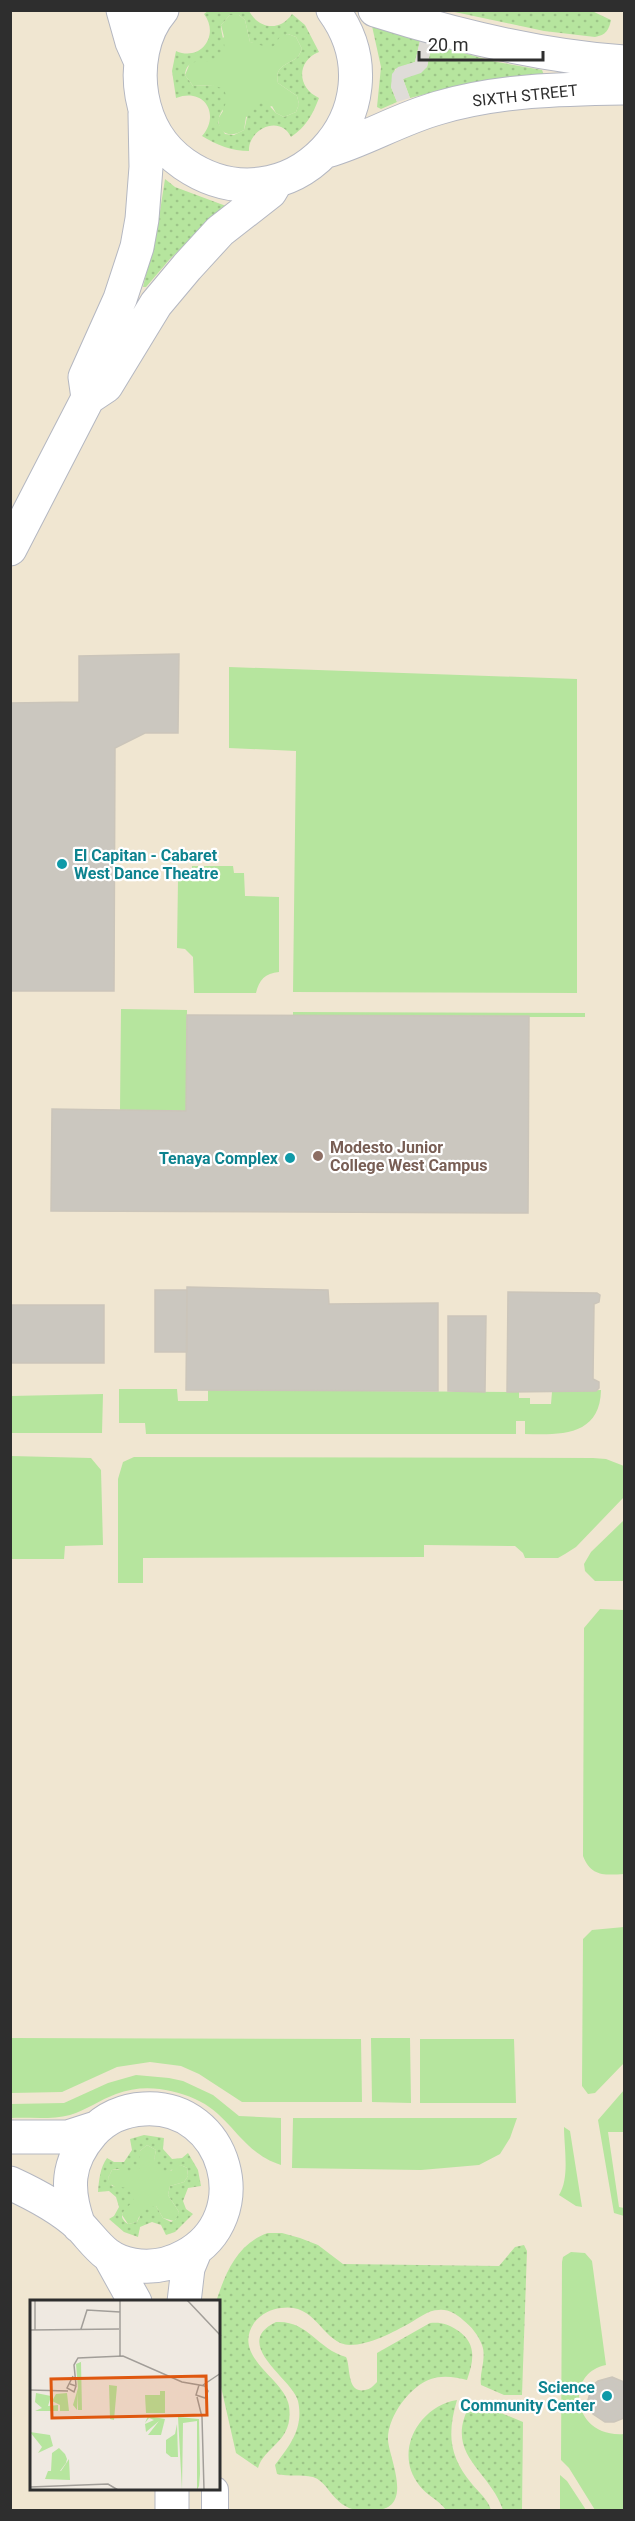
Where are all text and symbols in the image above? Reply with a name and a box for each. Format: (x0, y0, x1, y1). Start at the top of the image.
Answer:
scale bar (419, 24, 544, 62)
text: 20 m (428, 34, 468, 55)
street label: SIXTH STREET (471, 80, 579, 110)
place label: El Capitan - Cabaret West Dance Theatre (74, 846, 219, 883)
marker: El Capitan - Cabaret West Dance Theatre (55, 857, 69, 871)
place label: Modesto Junior College West Campus (330, 1138, 487, 1175)
place label: Tenaya Complex (159, 1149, 279, 1168)
marker: Modesto Junior College West Campus (311, 1149, 325, 1163)
marker: Tenaya Complex (283, 1151, 297, 1165)
inset map (30, 2300, 220, 2491)
place label: Science Community Center (460, 2378, 595, 2415)
marker: Science Community Center (600, 2389, 614, 2403)

